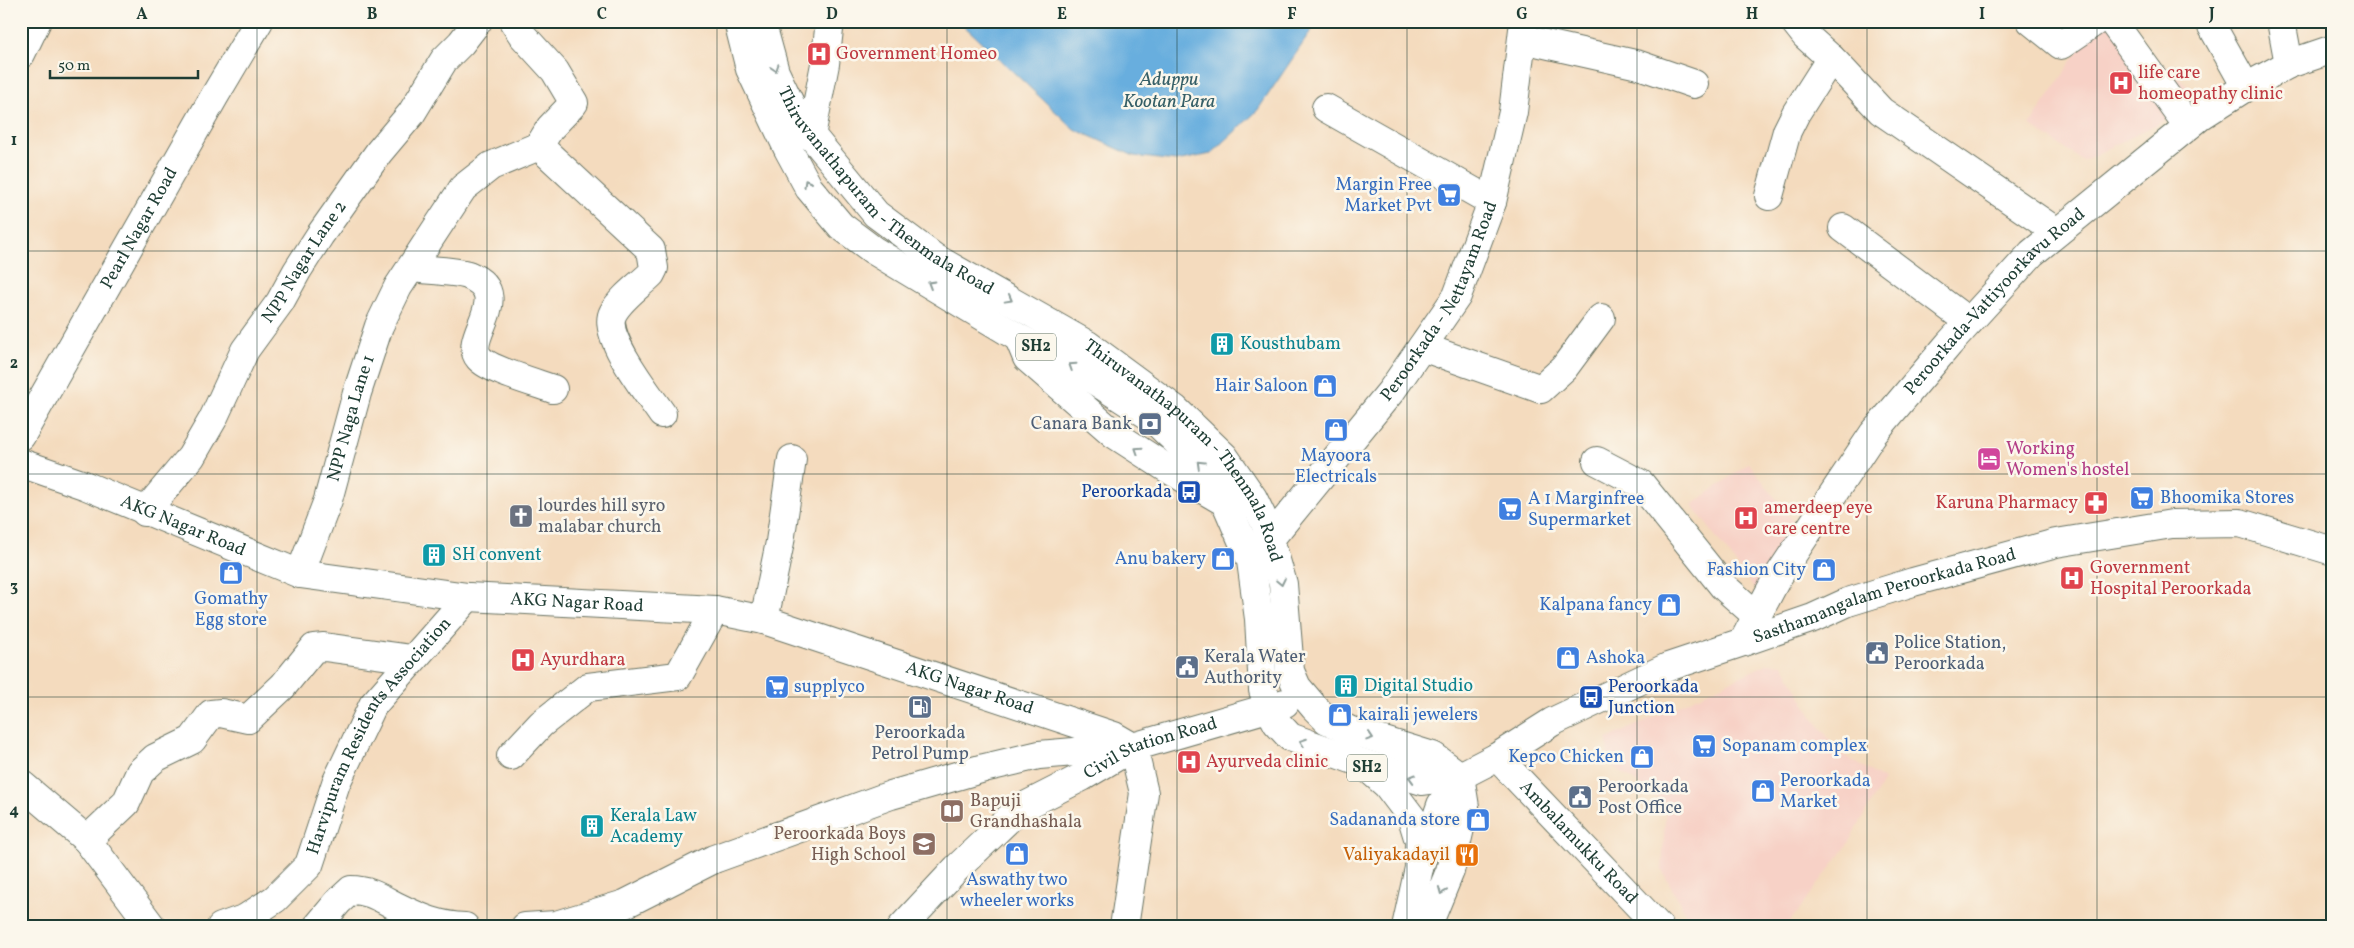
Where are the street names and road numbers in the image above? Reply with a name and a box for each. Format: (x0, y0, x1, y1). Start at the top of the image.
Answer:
street label: Thiruvanathapuram - Thenmala Road (771, 82, 999, 301)
street label: Pearl Nagar Road (95, 163, 184, 294)
street label: NPP Nagar Lane 2 (256, 196, 353, 328)
street label: Peroorkada - Nettayam Road (1375, 198, 1504, 407)
street label: Peroorkada-Vattiyoorkavu Road (1898, 202, 2091, 401)
street label: Thiruvanathapuram - Thenmala Road (1078, 333, 1288, 565)
road number: SH2 (1016, 334, 1056, 361)
street label: NPP Naga Lane 1 (321, 352, 381, 485)
street label: AKG Nagar Road (117, 489, 250, 563)
street label: Sasthamangalam Peroorkada Road (1750, 542, 2019, 650)
street label: AKG Nagar Road (510, 587, 644, 619)
street label: Harvipuram Residents Association (301, 612, 457, 858)
street label: AKG Nagar Road (902, 655, 1037, 721)
street label: Civil Station Road (1079, 711, 1220, 786)
road number: SH2 (1347, 754, 1387, 781)
street label: Ambalamukku Road (1513, 775, 1643, 910)

